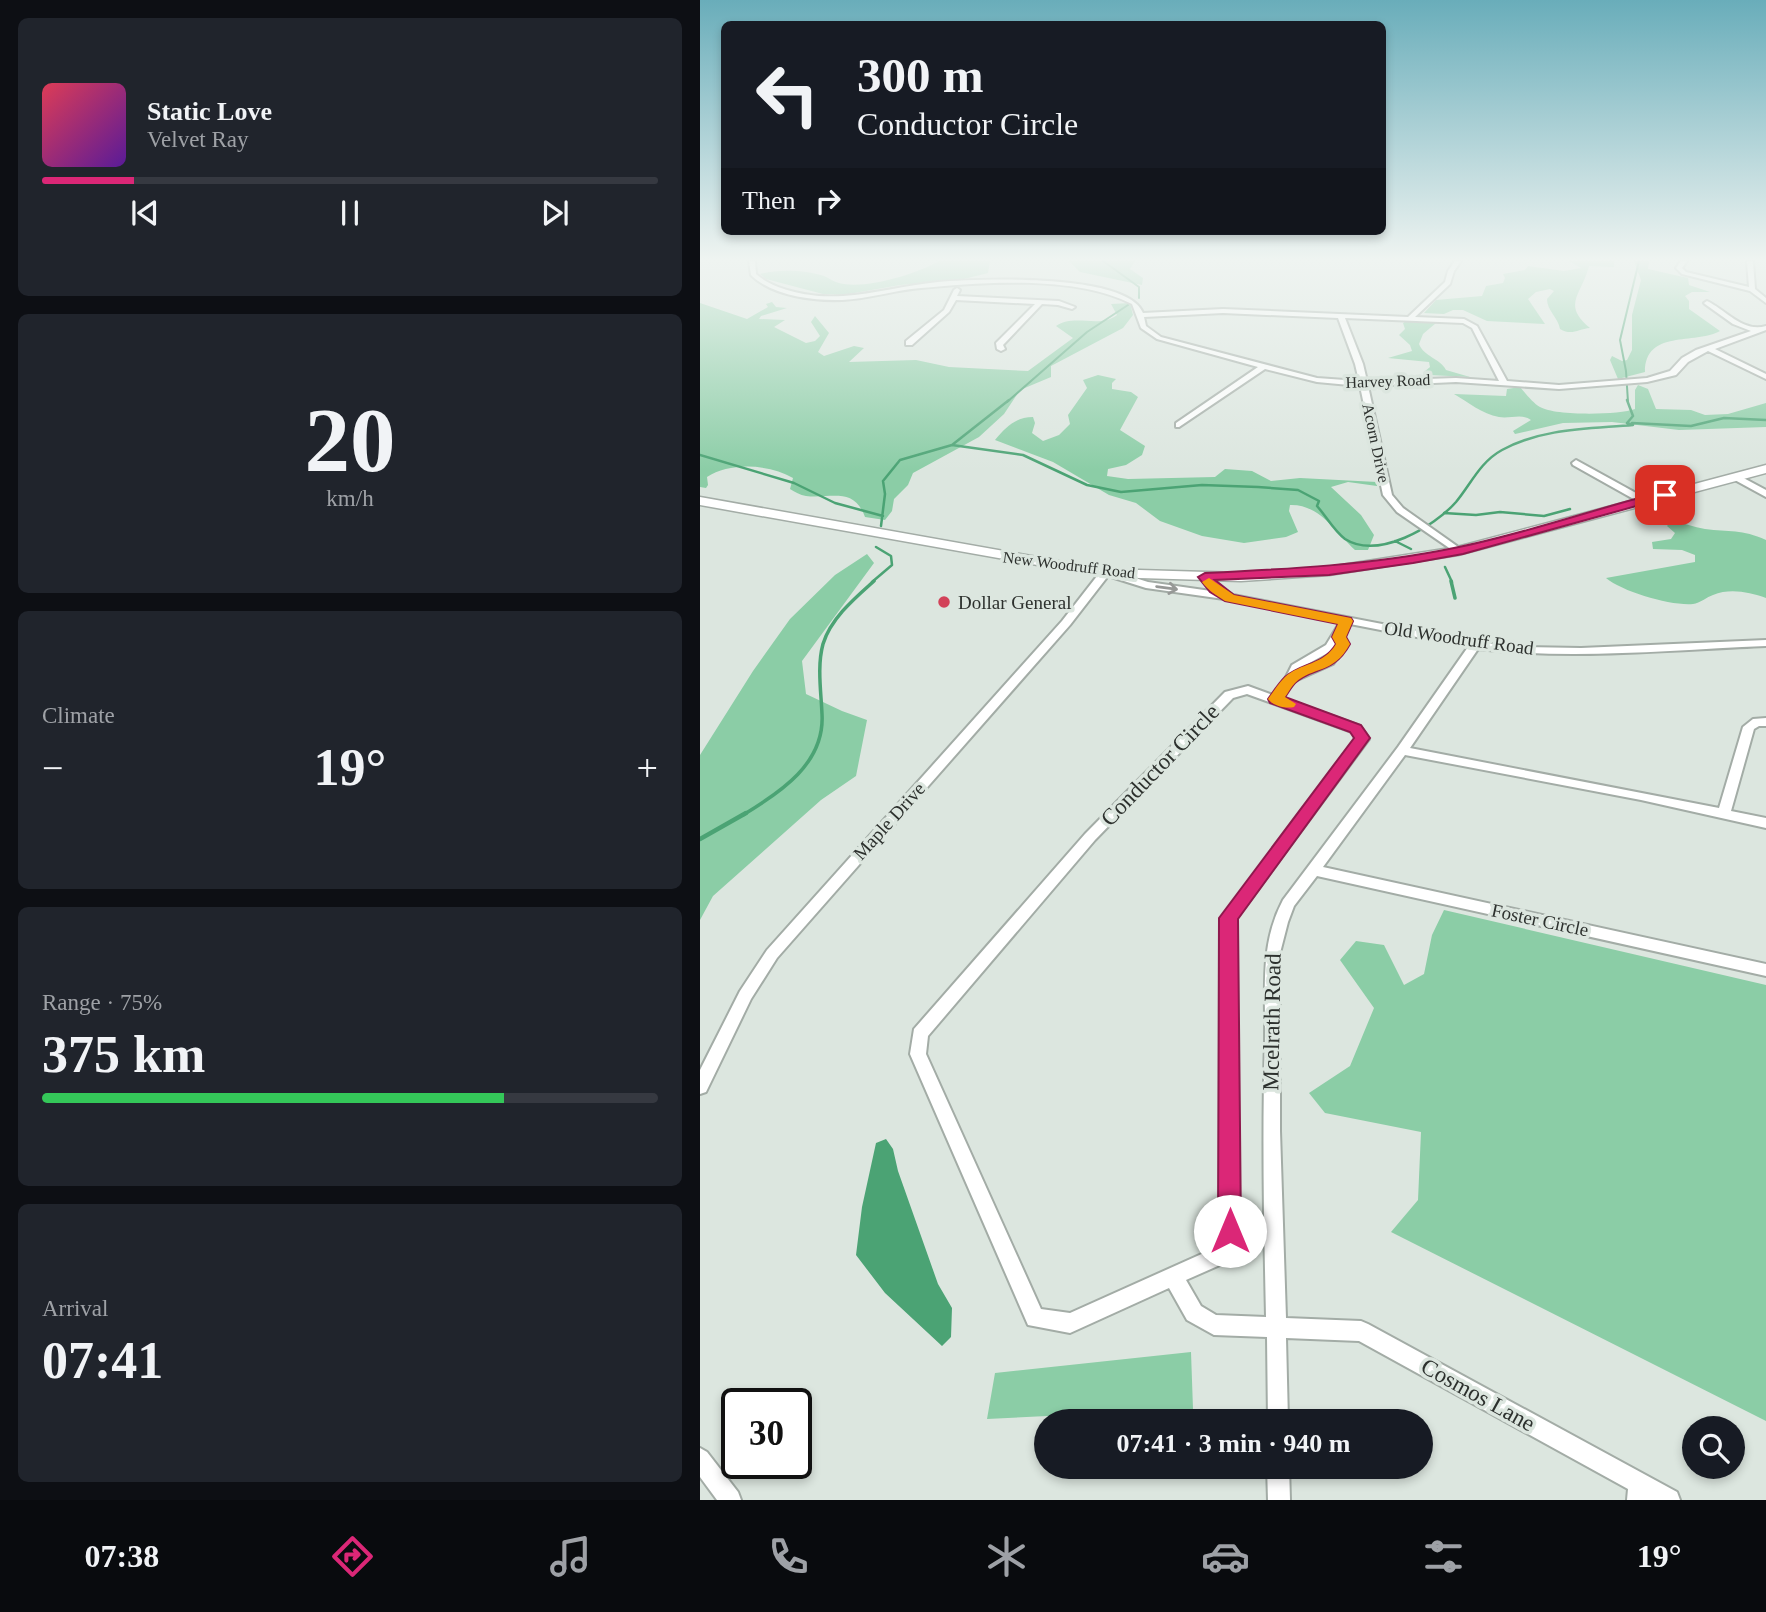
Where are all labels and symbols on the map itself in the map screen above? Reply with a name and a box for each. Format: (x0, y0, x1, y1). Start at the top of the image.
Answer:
street label: Harvey Road (1345, 371, 1431, 392)
street label: Acorn Drive (1359, 402, 1393, 484)
pin (1635, 465, 1695, 525)
street label: New Woodruff Road (1002, 548, 1136, 582)
one-way arrow (1155, 582, 1177, 595)
place label: Dollar General (958, 592, 1071, 613)
marker: Dollar General (936, 594, 952, 610)
street label: Old Woodruff Road (1383, 617, 1536, 659)
street label: Conductor Circle (1096, 699, 1224, 831)
street label: Maple Drive (849, 778, 929, 864)
street label: Foster Circle (1490, 899, 1590, 941)
street label: Mcelrath Road (1258, 953, 1286, 1091)
position arrow (1193, 1194, 1267, 1268)
street label: Cosmos Lane (1417, 1354, 1539, 1436)
speed limit sign: 30 (721, 1388, 812, 1479)

